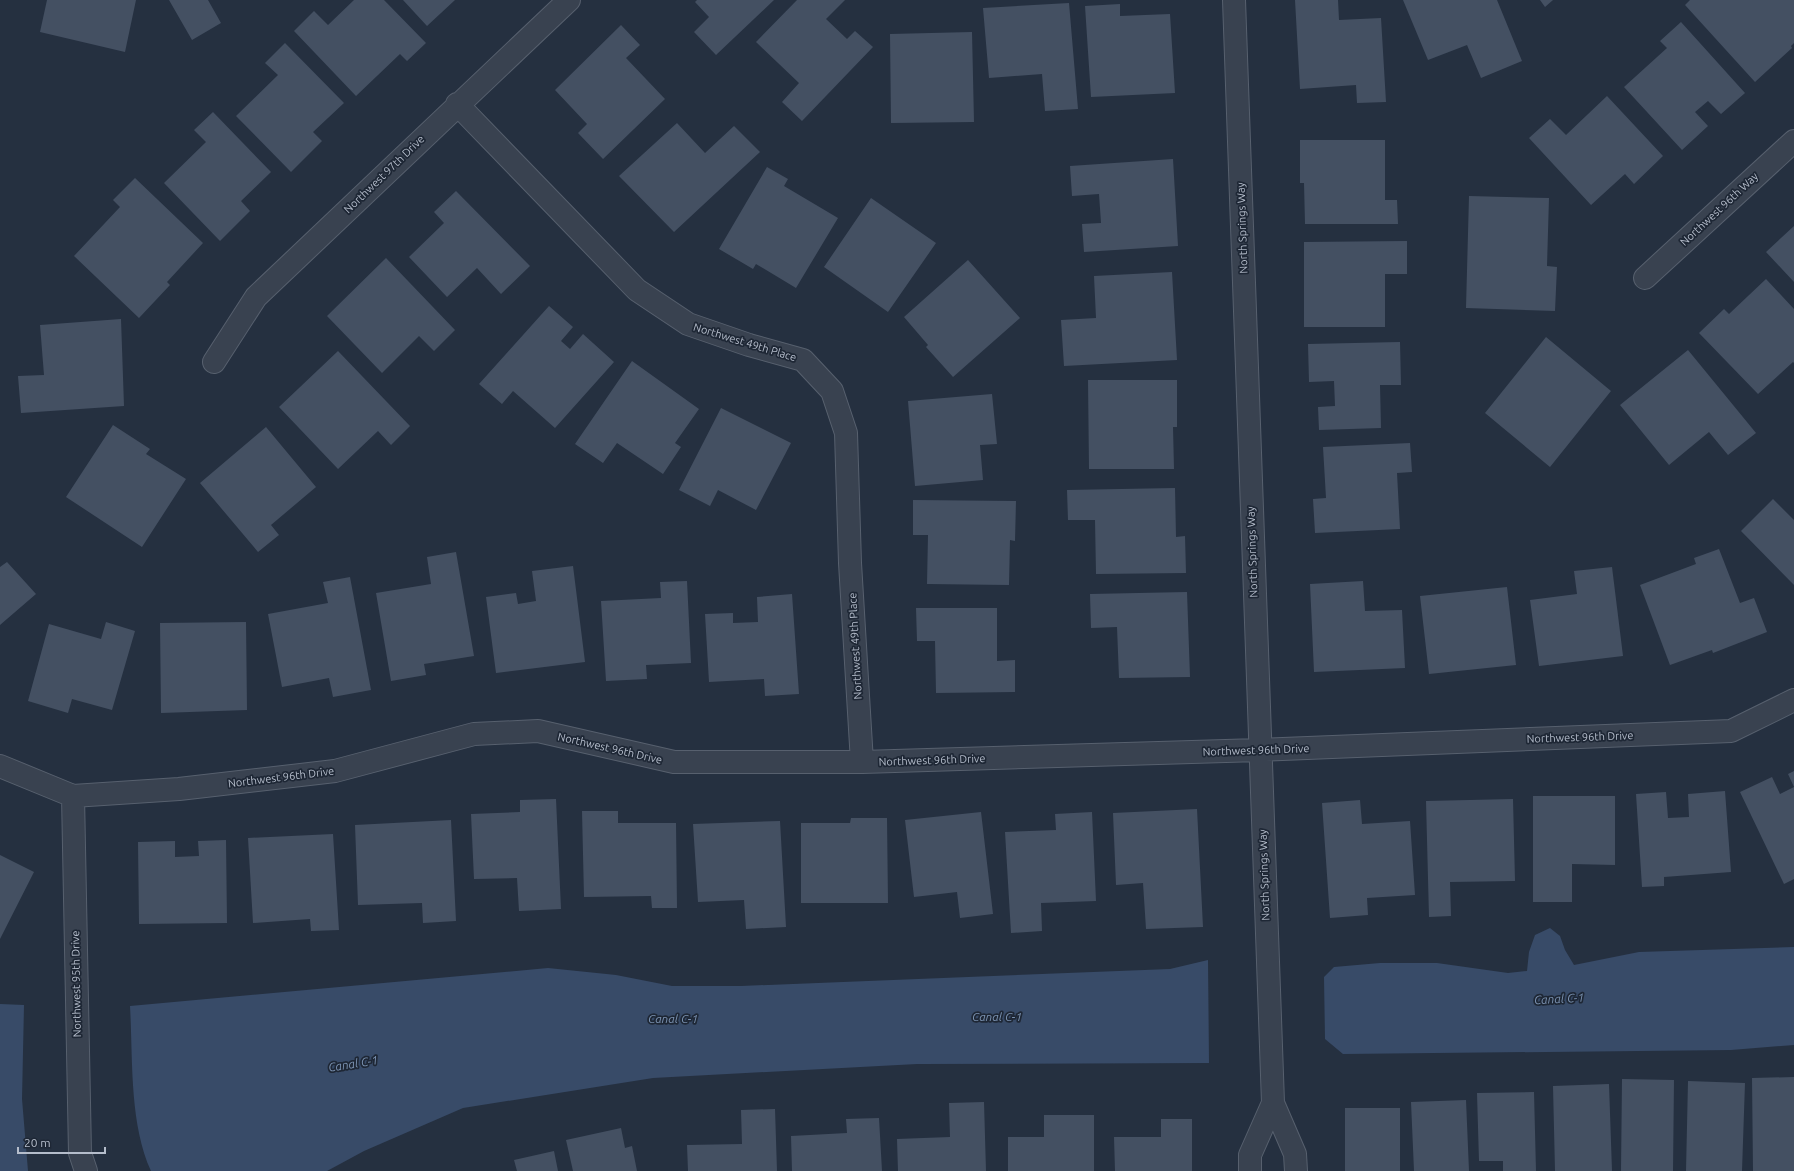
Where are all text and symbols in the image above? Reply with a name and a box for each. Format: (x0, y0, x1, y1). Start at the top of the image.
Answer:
street label: Northwest 97th Drive (341, 133, 427, 215)
street label: Northwest 96th Way (1678, 169, 1761, 248)
street label: North Springs Way (1234, 181, 1250, 274)
street label: Northwest 49th Place (692, 321, 798, 363)
street label: North Springs Way (1244, 505, 1260, 598)
street label: Northwest 49th Place (846, 592, 864, 700)
street label: Northwest 96th Drive (1526, 729, 1634, 745)
street label: Northwest 96th Drive (557, 730, 663, 766)
street label: Northwest 96th Drive (1202, 742, 1310, 758)
street label: Northwest 96th Drive (878, 752, 986, 768)
street label: Northwest 96th Drive (227, 765, 335, 789)
street label: North Springs Way (1256, 828, 1272, 921)
street label: Northwest 95th Drive (69, 930, 83, 1038)
water label: Canal C-1 (1534, 991, 1584, 1006)
water label: Canal C-1 (972, 1010, 1022, 1023)
water label: Canal C-1 (648, 1012, 698, 1025)
water label: Canal C-1 (327, 1053, 379, 1074)
scale bar (18, 1129, 105, 1155)
text: 20 m (24, 1136, 51, 1149)

